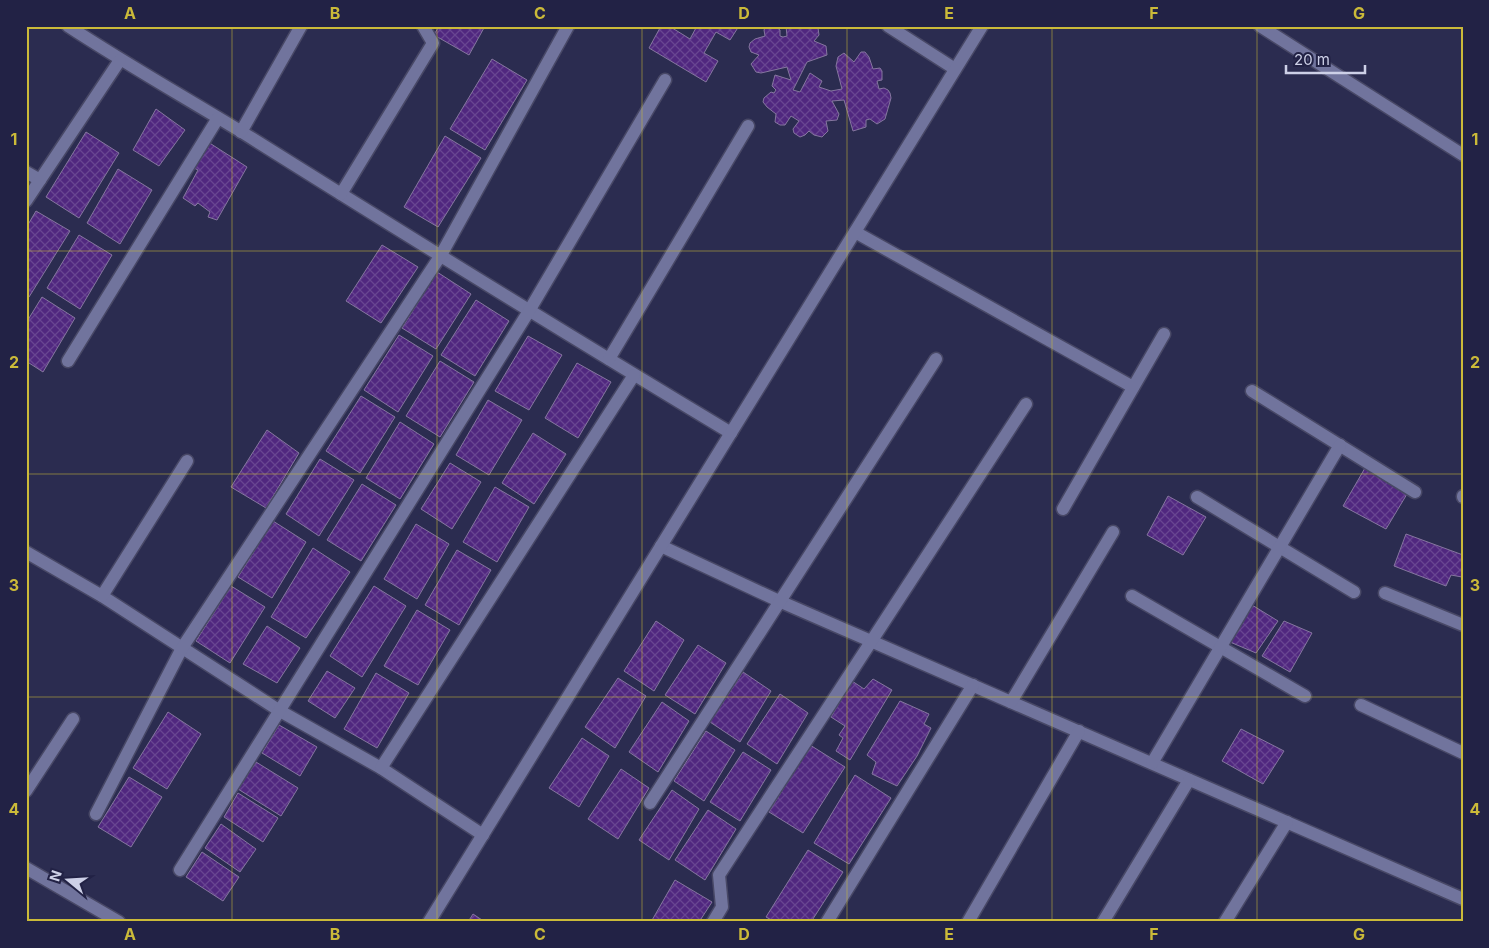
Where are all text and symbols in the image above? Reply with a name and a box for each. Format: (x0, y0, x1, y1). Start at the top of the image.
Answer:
text: A (124, 3, 136, 23)
text: B (330, 3, 340, 23)
text: C (534, 3, 546, 23)
text: D (738, 3, 750, 23)
text: E (944, 3, 954, 23)
text: F (1149, 3, 1159, 23)
text: G (1353, 3, 1365, 23)
scale bar (1286, 42, 1365, 74)
text: 20 m (1294, 50, 1330, 69)
text: 1 (11, 129, 17, 149)
text: 1 (1472, 129, 1478, 149)
text: 2 (9, 352, 19, 372)
text: 2 (1470, 352, 1480, 372)
text: 3 (9, 575, 19, 595)
text: 3 (1470, 575, 1480, 595)
text: 4 (9, 799, 20, 819)
text: 4 (1470, 799, 1481, 819)
north arrow (42, 856, 92, 906)
text: N (45, 868, 65, 884)
text: A (124, 924, 136, 944)
text: B (330, 924, 340, 944)
text: C (534, 924, 546, 944)
text: D (738, 924, 750, 944)
text: E (944, 924, 954, 944)
text: F (1149, 924, 1159, 944)
text: G (1353, 924, 1365, 944)

